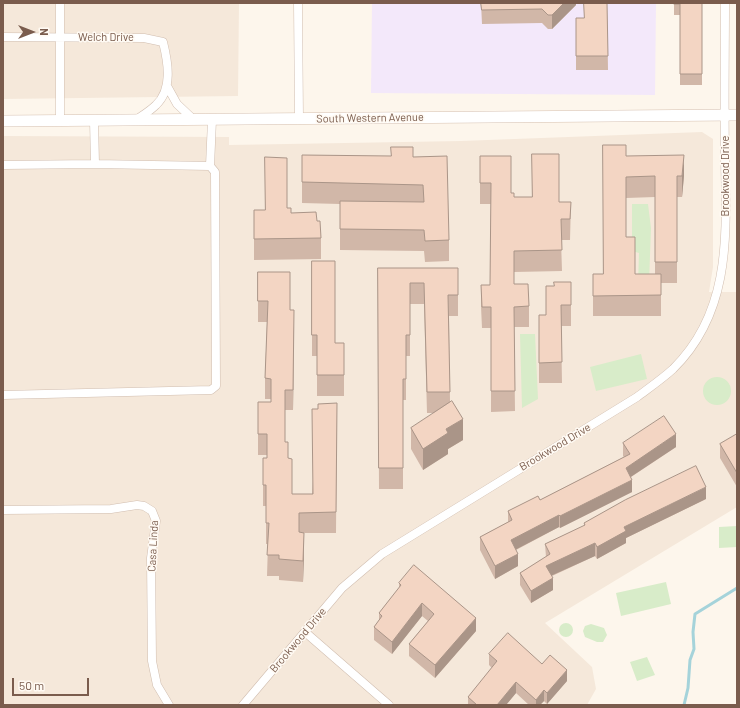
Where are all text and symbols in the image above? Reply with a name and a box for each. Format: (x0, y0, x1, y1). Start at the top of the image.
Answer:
north arrow (12, 12, 52, 52)
text: N (38, 28, 51, 36)
street label: Welch Drive (78, 30, 134, 44)
street label: South Western Avenue (316, 110, 424, 126)
street label: Brookwood Drive (718, 136, 732, 216)
street label: Brookwood Drive (517, 421, 593, 473)
street label: Casa Linda (145, 520, 161, 572)
street label: Brookwood Drive (267, 605, 329, 675)
scale bar (14, 670, 91, 696)
text: 50 m (19, 678, 44, 692)

